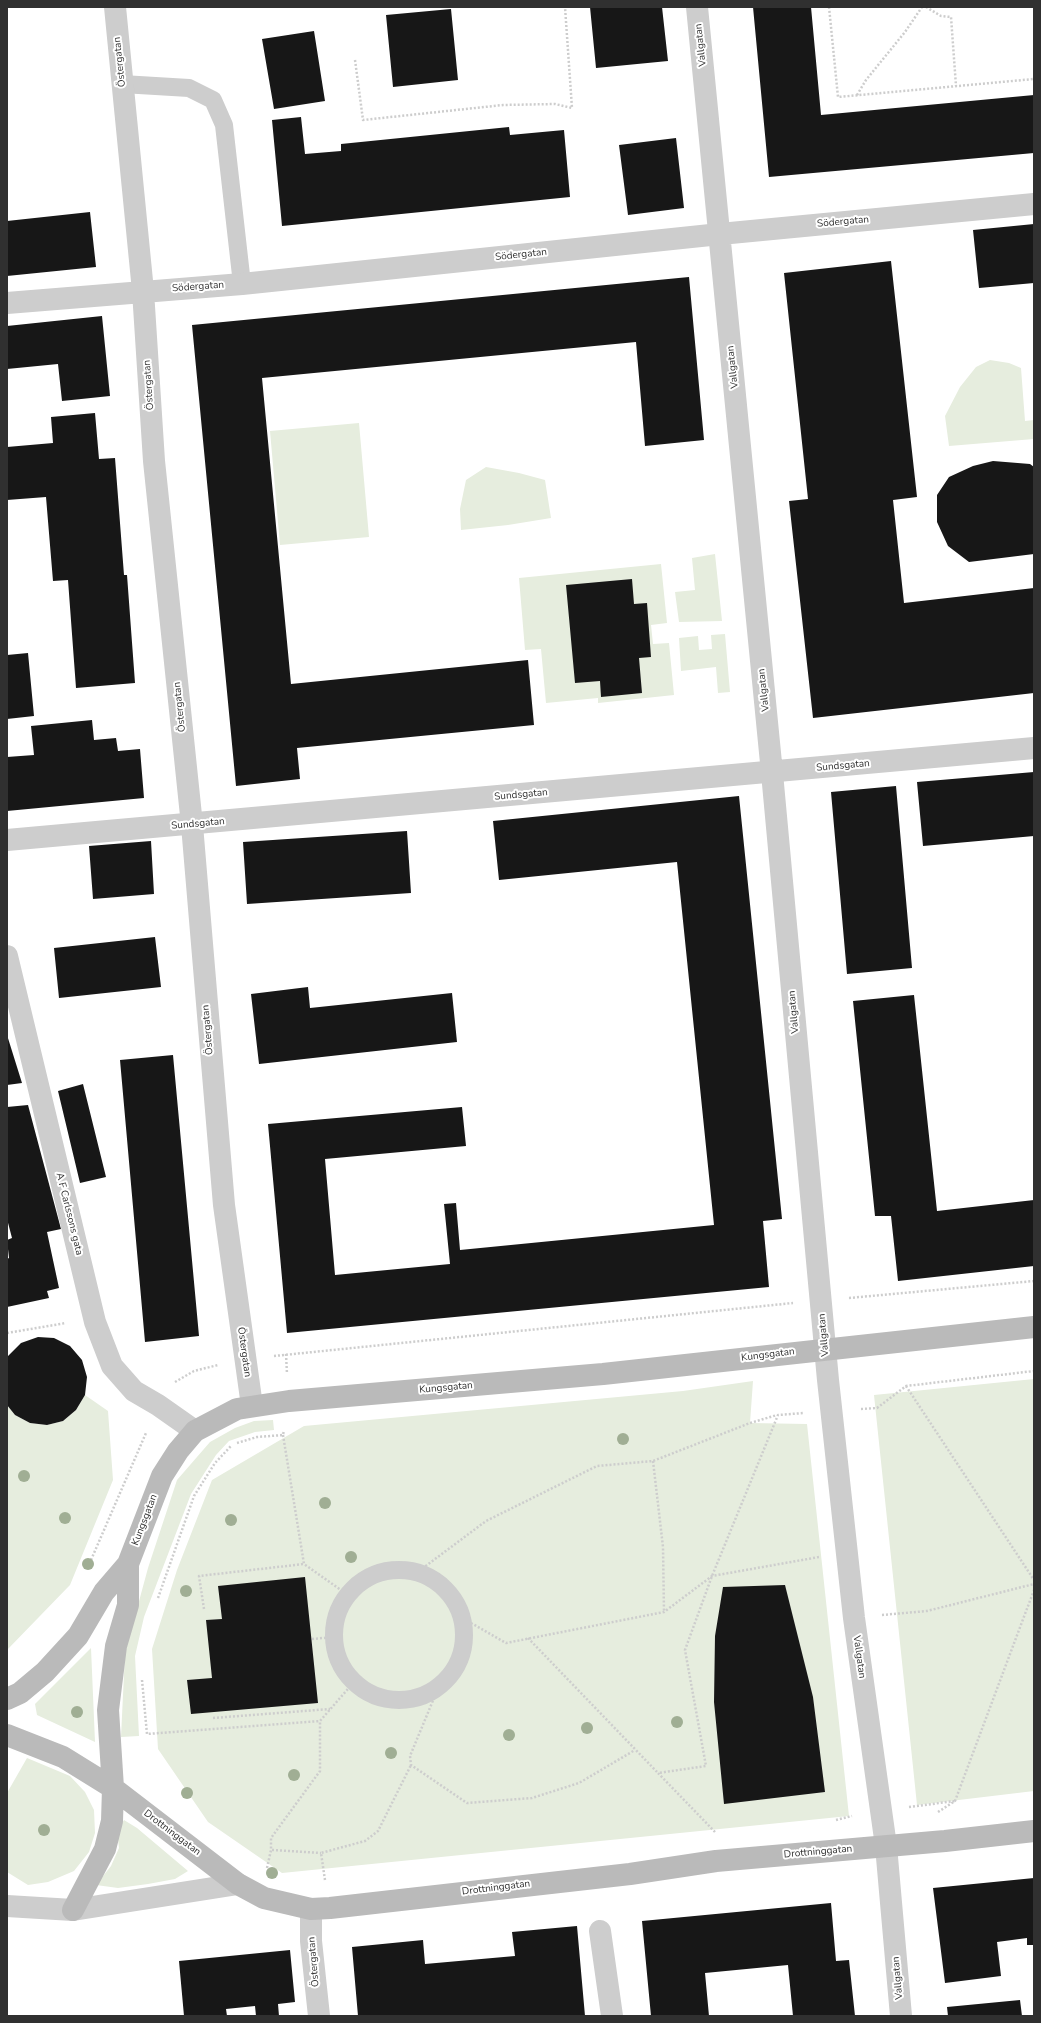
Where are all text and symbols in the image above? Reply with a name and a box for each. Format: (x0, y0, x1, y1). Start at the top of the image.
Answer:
street label: Vallgatan (693, 23, 709, 67)
street label: Östergatan (111, 36, 129, 88)
street label: Södergatan (817, 214, 869, 230)
street label: Södergatan (495, 246, 547, 264)
street label: Södergatan (172, 279, 224, 295)
street label: Vallgatan (725, 345, 741, 389)
street label: Östergatan (141, 359, 157, 411)
street label: Vallgatan (756, 668, 772, 712)
street label: Östergatan (171, 681, 189, 733)
street label: Sundsgatan (816, 758, 870, 774)
street label: Sundsgatan (494, 787, 548, 803)
street label: Sundsgatan (171, 816, 225, 832)
street label: Vallgatan (786, 990, 802, 1034)
street label: Östergatan (200, 1004, 216, 1056)
street label: A F Carlssons gata (53, 1172, 85, 1256)
street label: Vallgatan (816, 1313, 832, 1357)
street label: Östergatan (235, 1326, 253, 1378)
street label: Kungsgatan (741, 1346, 795, 1364)
street label: Kungsgatan (419, 1380, 473, 1396)
street label: Kungsgatan (130, 1493, 160, 1547)
street label: Vallgatan (850, 1635, 868, 1679)
street label: Drottninggatan (141, 1808, 203, 1858)
street label: Drottninggatan (783, 1843, 853, 1861)
street label: Drottninggatan (461, 1878, 531, 1898)
street label: Östergatan (306, 1936, 322, 1988)
street label: Vallgatan (890, 1956, 906, 2000)

